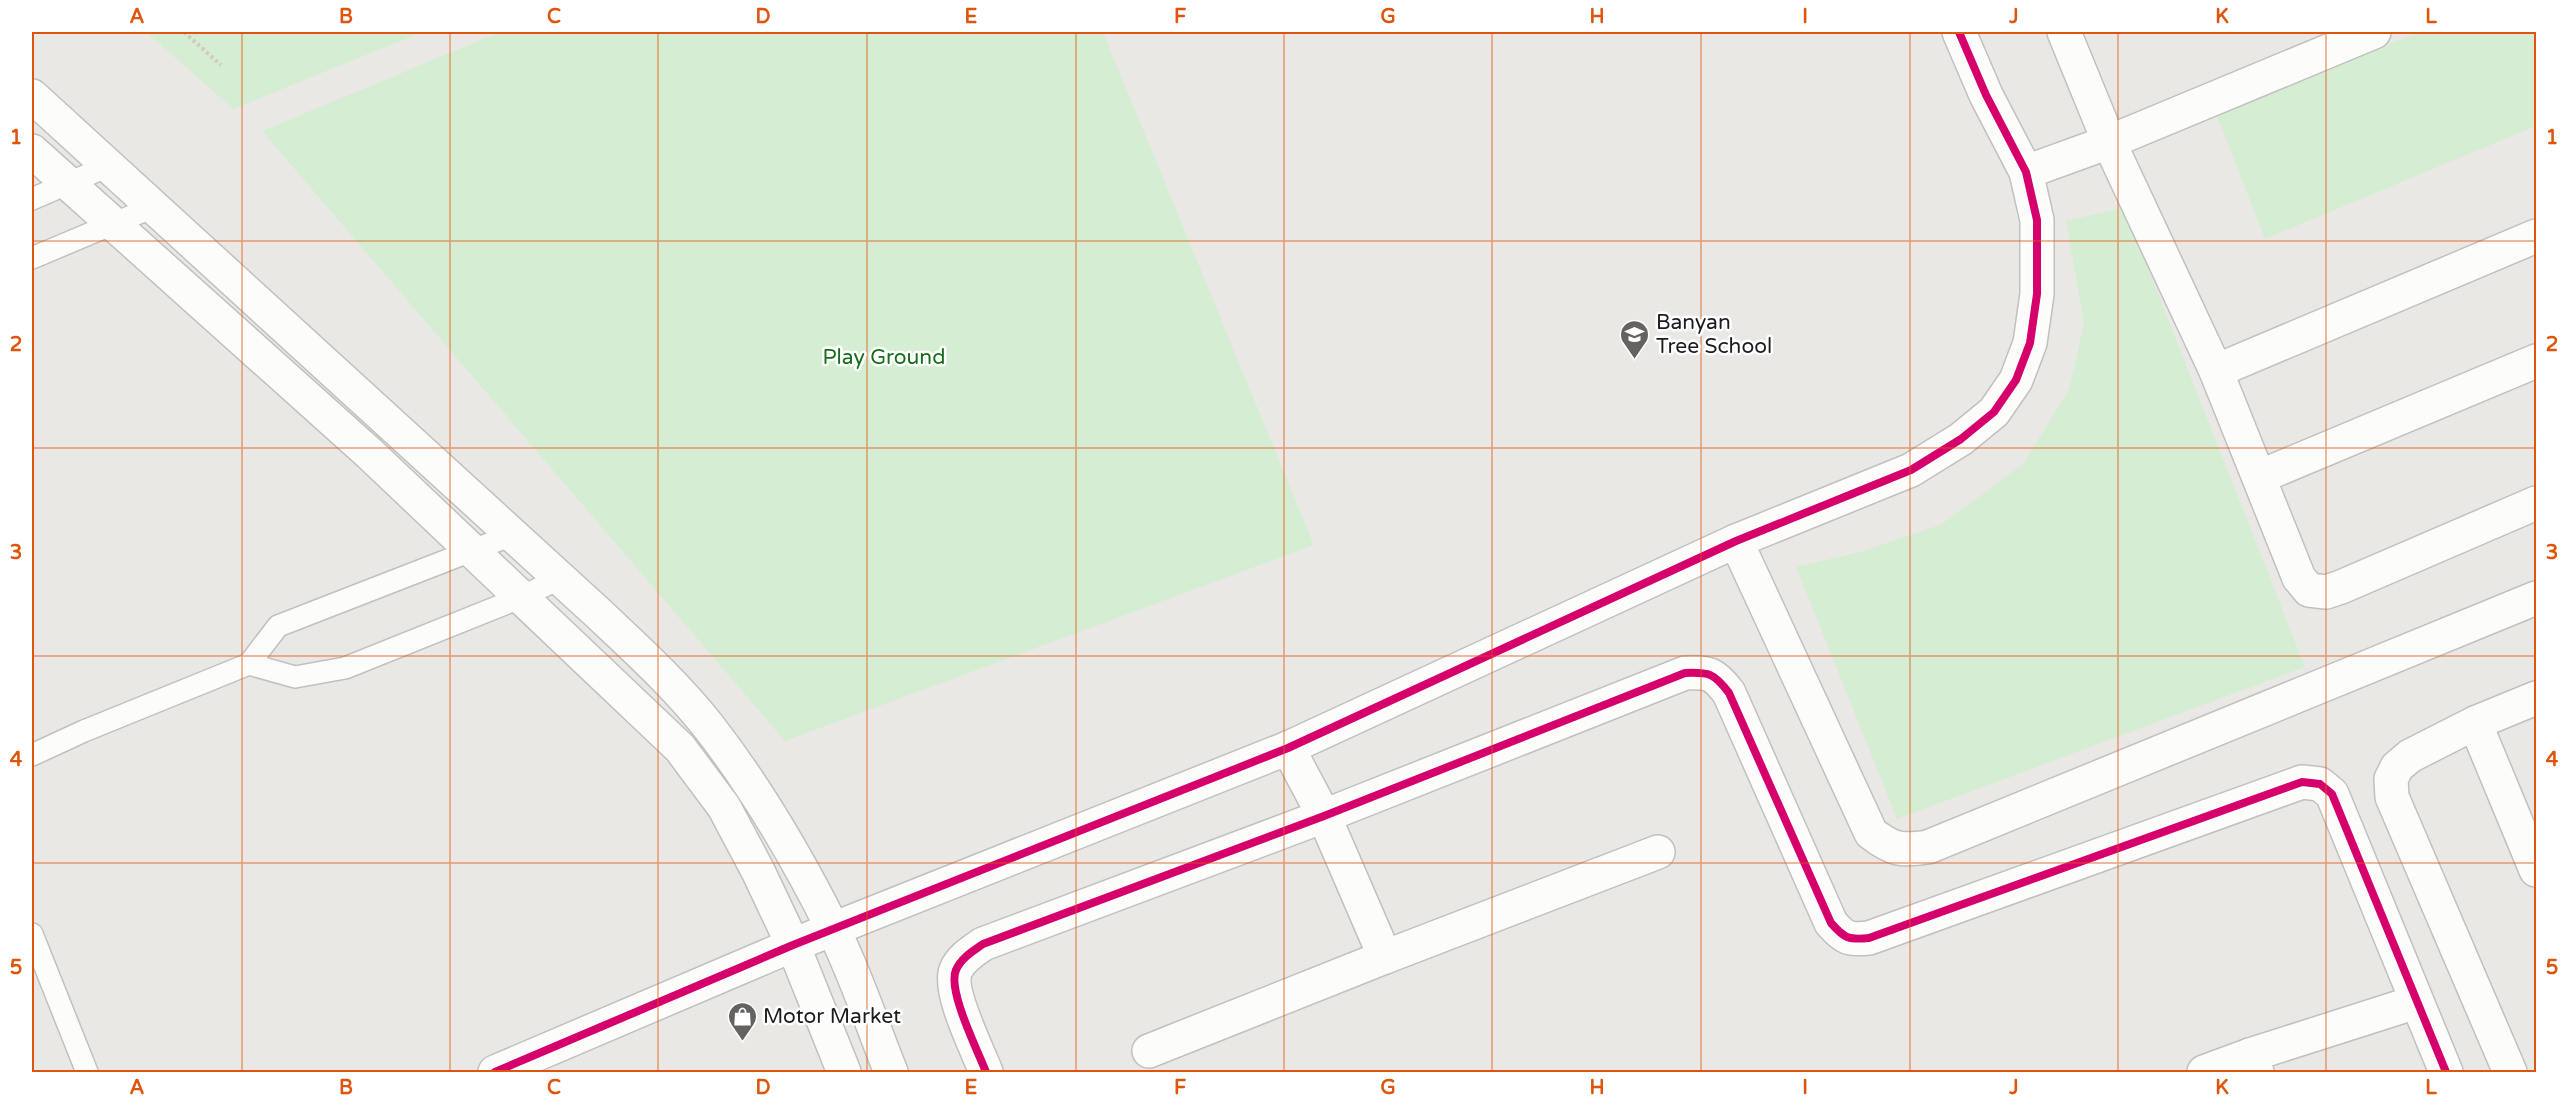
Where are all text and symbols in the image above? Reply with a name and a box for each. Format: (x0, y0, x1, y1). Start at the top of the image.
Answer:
text: A (130, 5, 145, 29)
text: B (339, 5, 353, 29)
text: C (547, 5, 561, 29)
text: D (755, 5, 771, 29)
text: E (965, 5, 978, 29)
text: F (1174, 5, 1186, 29)
text: G (1380, 5, 1396, 29)
text: H (1589, 5, 1605, 29)
text: I (1802, 5, 1808, 29)
text: J (2008, 5, 2019, 29)
text: K (2215, 5, 2229, 29)
text: L (2425, 5, 2437, 29)
text: 1 (10, 126, 22, 150)
text: 1 (2546, 126, 2558, 150)
place label: Banyan Tree School (1656, 310, 1772, 359)
school or university icon: Banyan Tree School (1619, 318, 1651, 360)
text: 2 (10, 333, 22, 357)
text: 2 (2546, 333, 2558, 357)
park label: Play Ground (823, 345, 945, 370)
text: 3 (10, 541, 22, 565)
text: 3 (2546, 541, 2558, 565)
text: 4 (10, 748, 23, 772)
text: 4 (2546, 748, 2559, 772)
text: 5 (10, 956, 22, 980)
text: 5 (2546, 956, 2558, 980)
shop icon: Motor Market (726, 1000, 758, 1042)
place label: Motor Market (763, 1004, 901, 1029)
text: A (130, 1076, 145, 1100)
text: B (339, 1076, 353, 1100)
text: C (547, 1076, 561, 1100)
text: D (755, 1076, 771, 1100)
text: E (965, 1076, 978, 1100)
text: F (1174, 1076, 1186, 1100)
text: G (1380, 1076, 1396, 1100)
text: H (1589, 1076, 1605, 1100)
text: I (1802, 1076, 1808, 1100)
text: J (2008, 1076, 2019, 1100)
text: K (2215, 1076, 2229, 1100)
text: L (2425, 1076, 2437, 1100)

